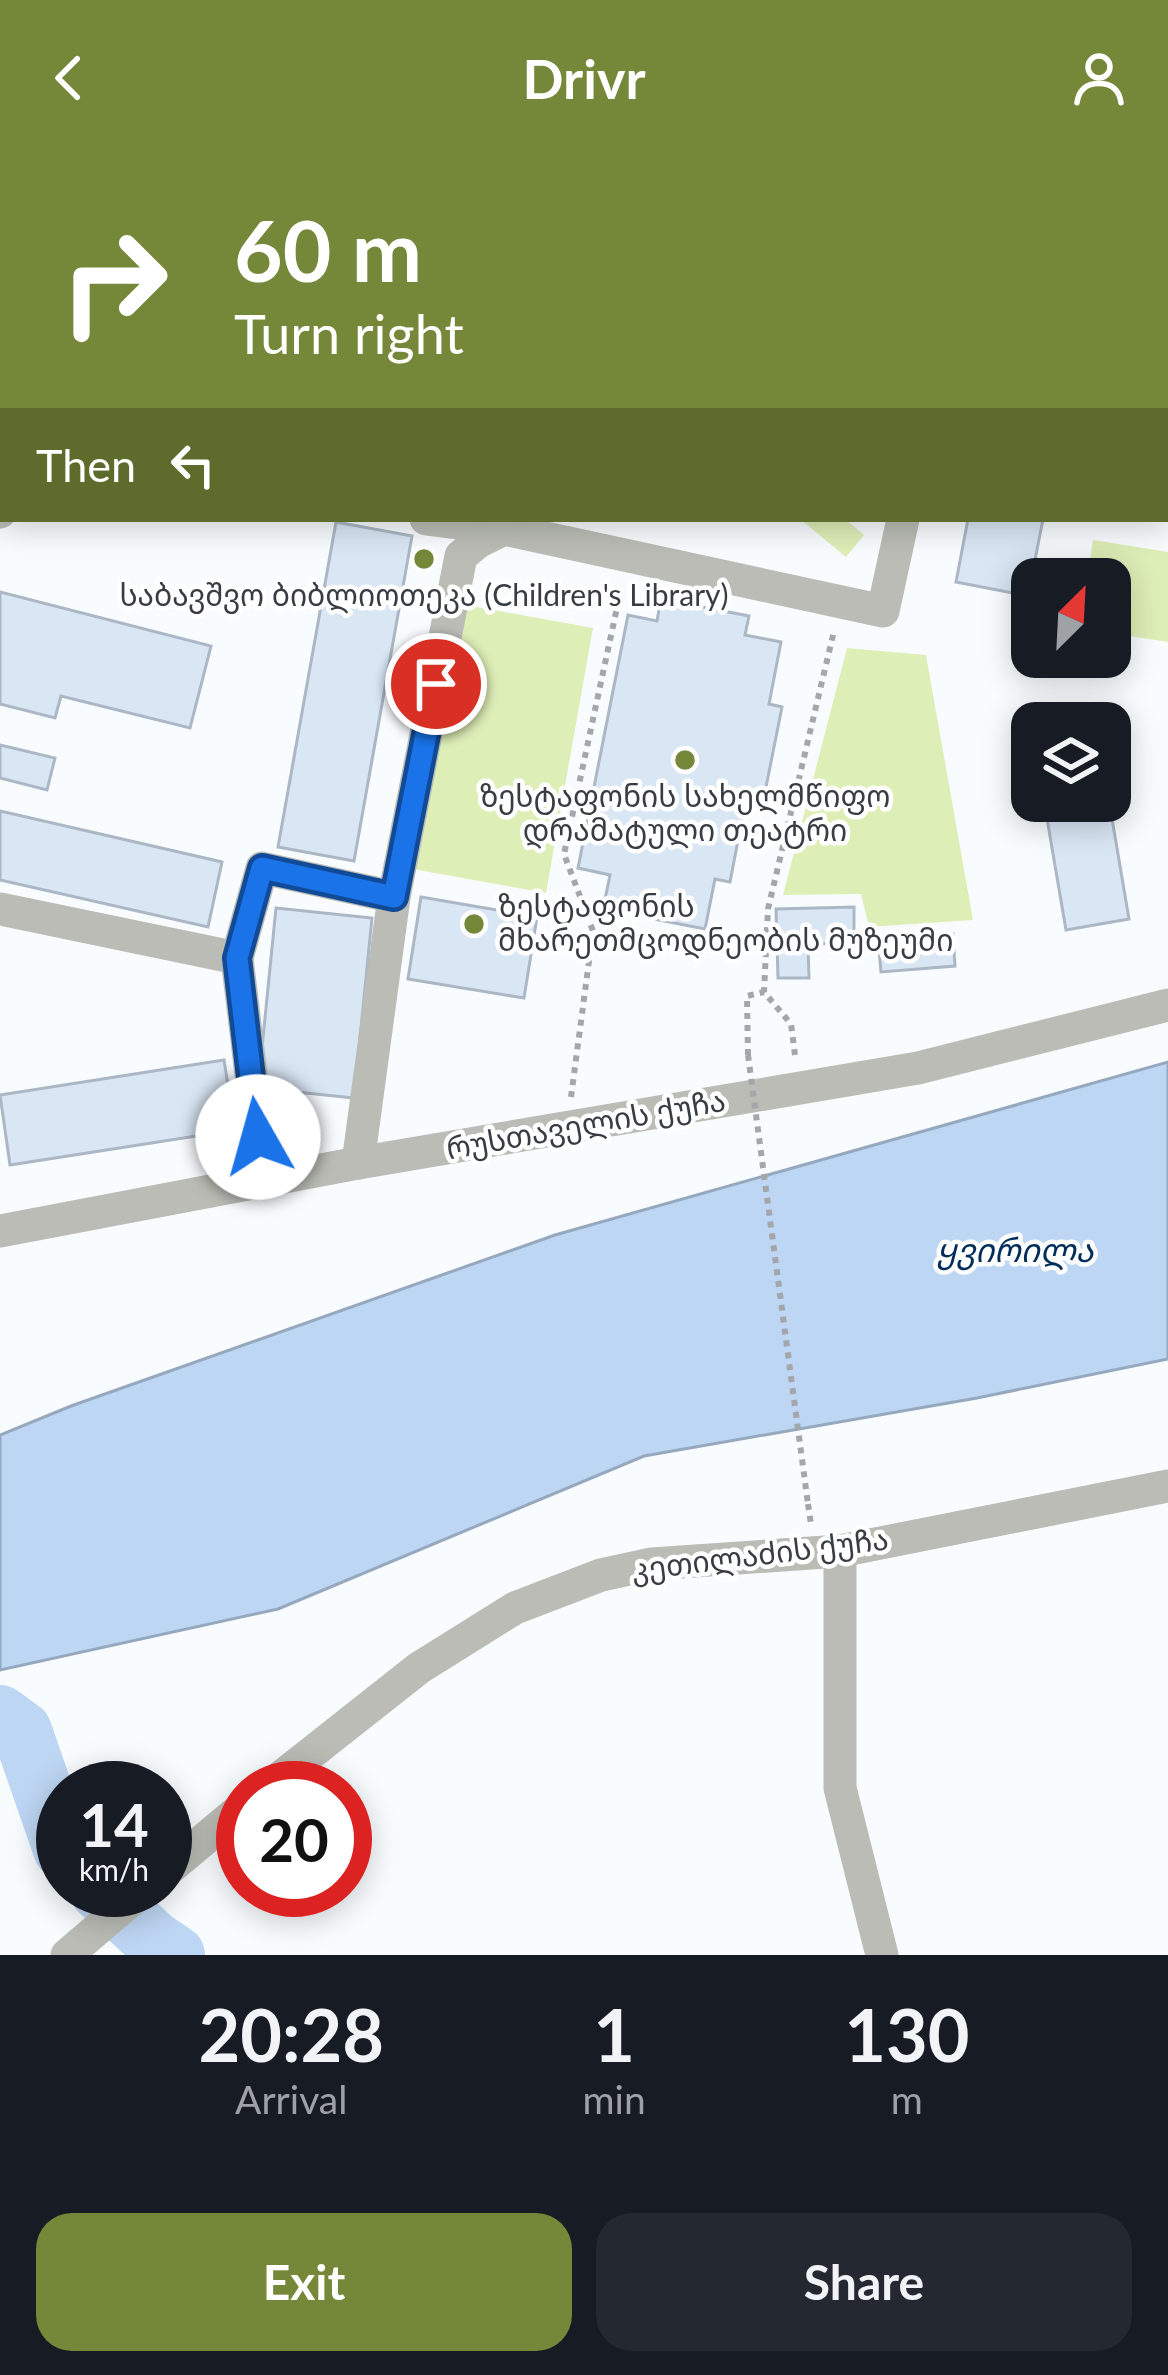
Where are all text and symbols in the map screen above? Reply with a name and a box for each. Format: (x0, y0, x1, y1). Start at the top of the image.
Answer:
icon: back (36, 45, 102, 111)
icon: person (1066, 45, 1132, 111)
text: Drivr (522, 46, 646, 111)
text: 60 m (234, 199, 422, 300)
icon: right (36, 204, 192, 360)
text: Turn right (234, 301, 464, 366)
icon: left (160, 432, 226, 498)
text: Then (36, 438, 136, 492)
marker: საბავშვო ბიბლიოთეკა (Children's Library) (411, 546, 437, 572)
north arrow (1011, 558, 1131, 678)
map controls (1011, 558, 1131, 822)
place label: საბავშვო ბიბლიოთეკა (Children's Library) (119, 576, 729, 614)
pin (385, 633, 487, 735)
icon: arrive (403, 651, 469, 717)
button: layers (1011, 702, 1131, 822)
marker: ზესტაფონის სახელმწიფო დრამატული თეატრი (672, 747, 698, 773)
place label: ზესტაფონის სახელმწიფო დრამატული თეატრი (480, 777, 890, 849)
place label: ზესტაფონის მხარეთმცოდნეობის მუზეუმი (498, 887, 953, 959)
marker: ზესტაფონის მხარეთმცოდნეობის მუზეუმი (461, 911, 487, 937)
position arrow (195, 1074, 321, 1200)
street label: რუსთაველის ქუჩა (443, 1081, 728, 1167)
water label: ყვირილა (937, 1229, 1094, 1271)
street label: კეთილაძის ქუჩა (629, 1519, 891, 1589)
speed limit sign: 20 (216, 1761, 372, 1917)
text: 14 (79, 1788, 149, 1860)
text: km/h (79, 1851, 149, 1887)
text: 20:28 (198, 1991, 384, 2077)
text: 1 (593, 1991, 635, 2077)
text: 130 (844, 1991, 969, 2077)
text: Arrival (235, 2076, 347, 2122)
text: min (583, 2076, 646, 2122)
text: m (891, 2076, 923, 2122)
button: Exit (36, 2213, 572, 2351)
button: Share (596, 2213, 1132, 2351)

